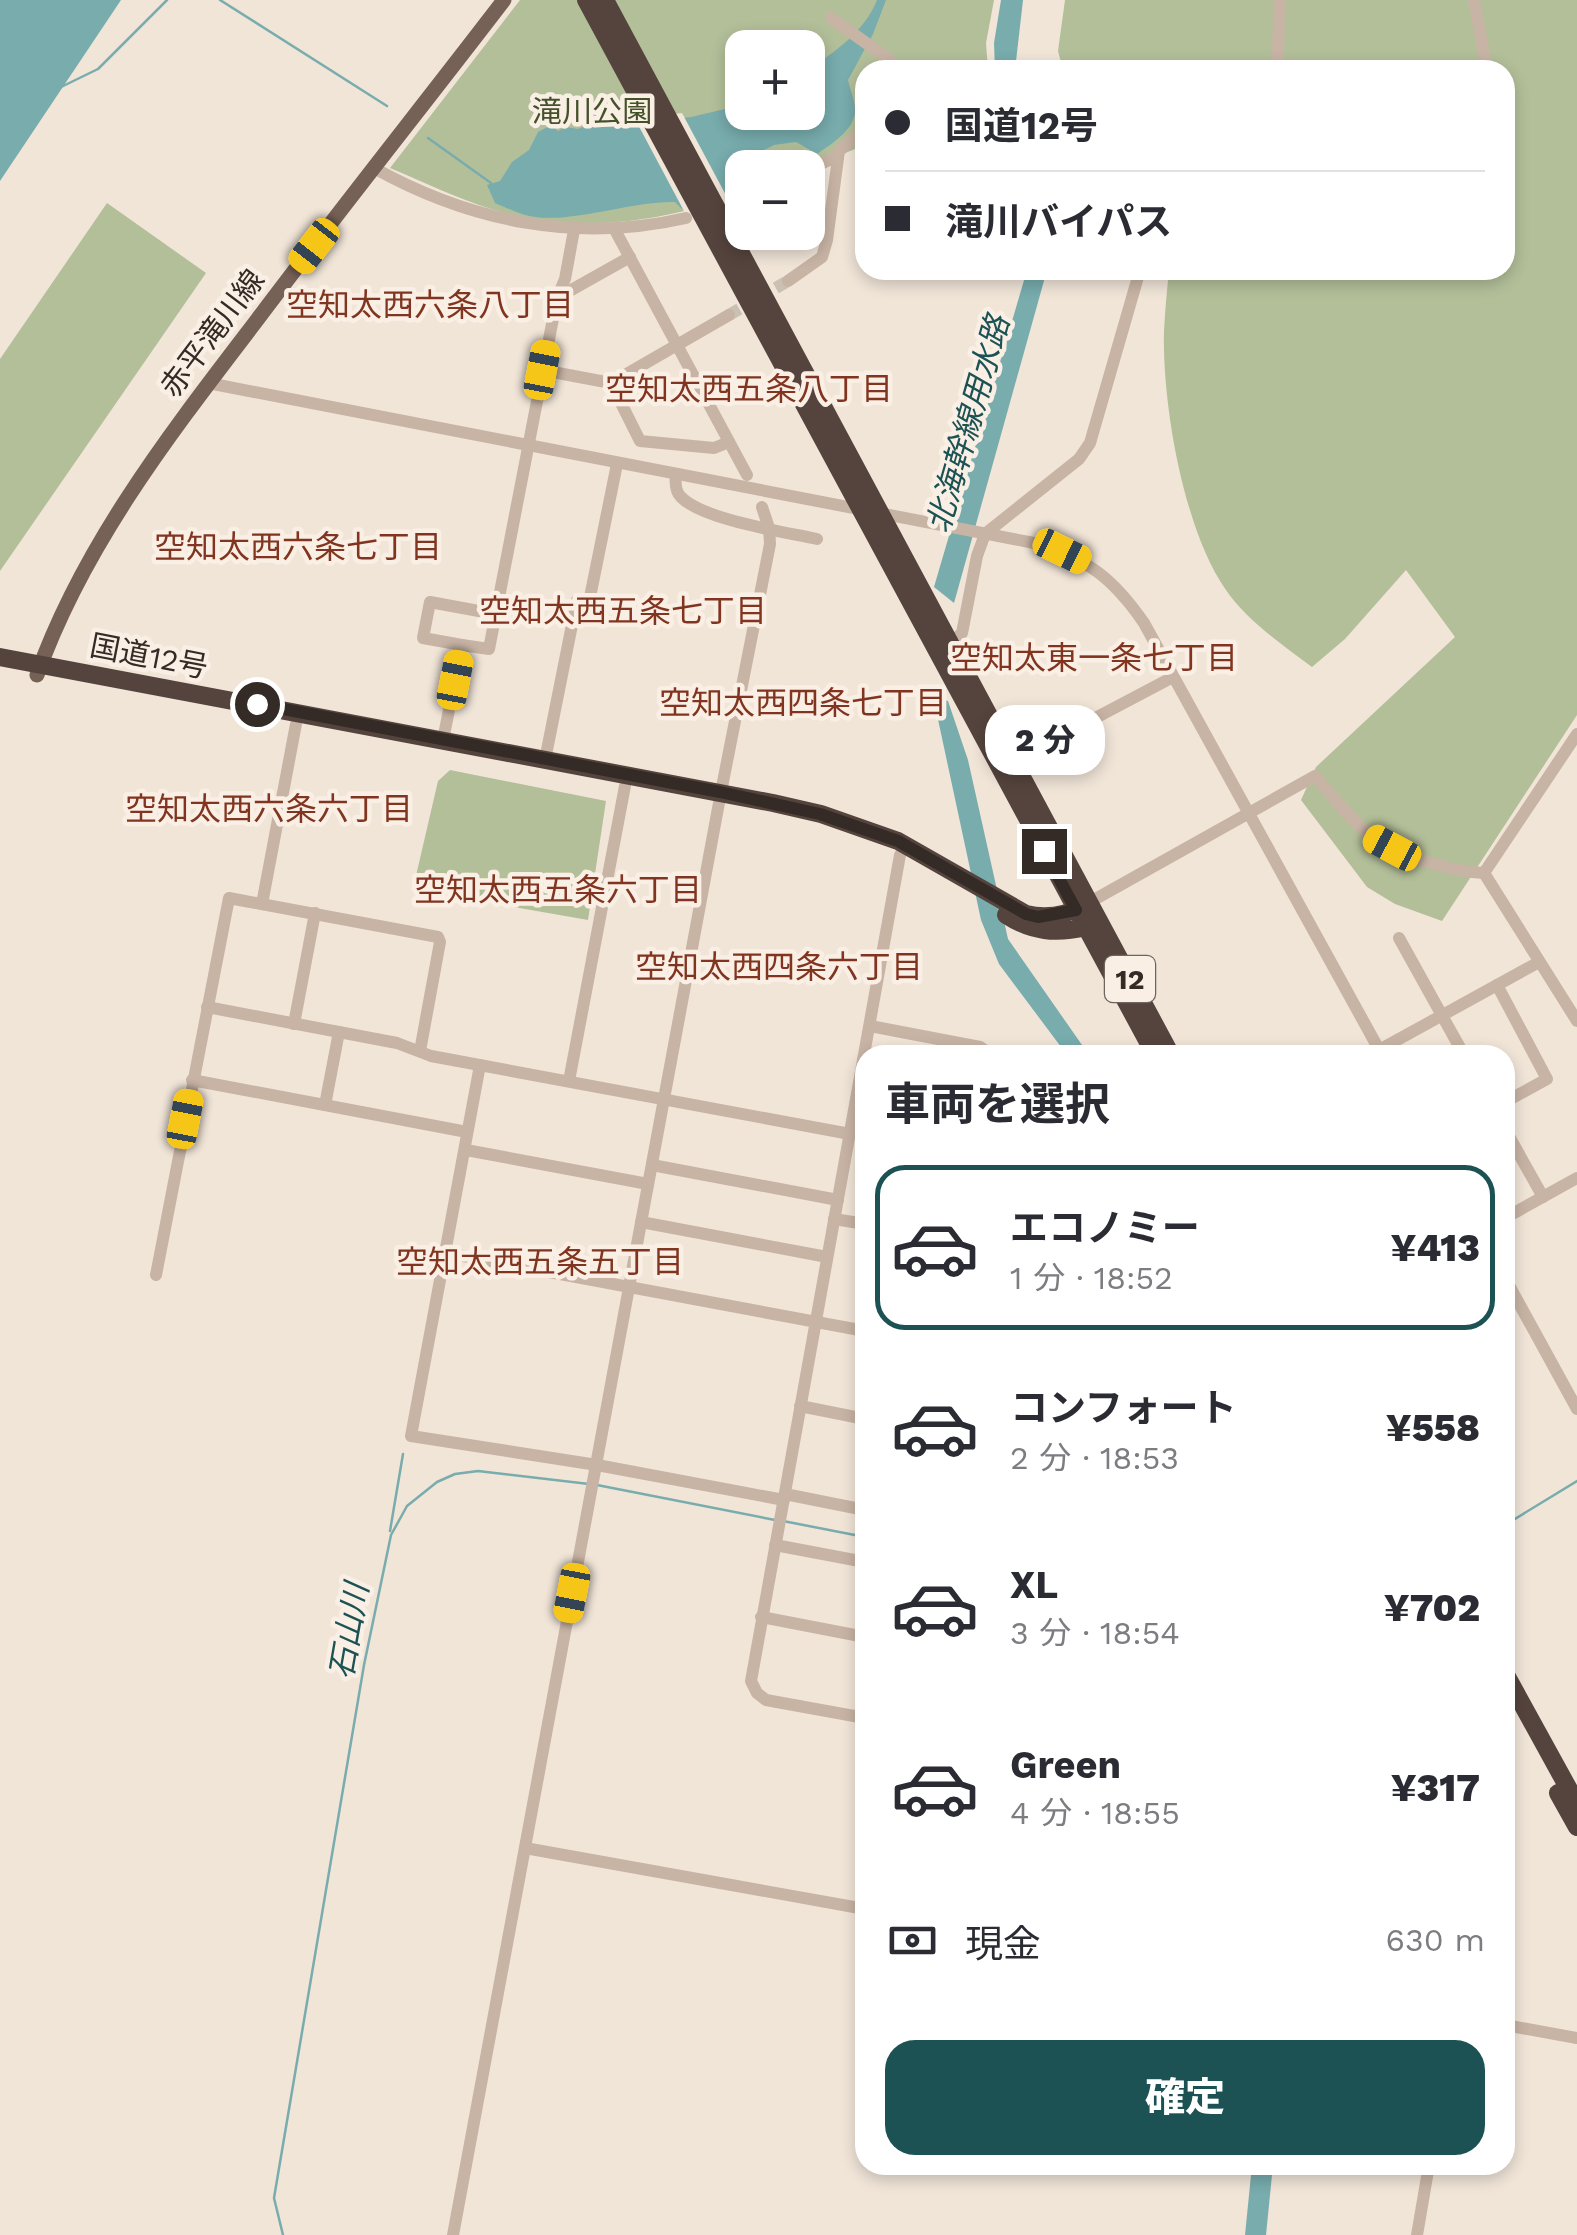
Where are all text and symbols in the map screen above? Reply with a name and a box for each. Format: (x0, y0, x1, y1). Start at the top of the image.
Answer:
map controls (725, 30, 825, 250)
button: + (725, 30, 825, 130)
park label: 滝川公園 (532, 94, 652, 129)
text: 国道12号 (945, 104, 1098, 148)
button: − (725, 150, 825, 250)
text: 滝川バイパス (945, 200, 1172, 244)
car (284, 213, 344, 279)
street label: 赤平滝川線 (153, 263, 271, 403)
district label: 空知太西六条八丁目 (286, 286, 574, 324)
water label: 北海幹線用水路 (919, 308, 1018, 537)
car (522, 338, 562, 402)
district label: 空知太西五条八丁目 (605, 370, 893, 408)
car (1028, 524, 1096, 578)
district label: 空知太西六条七丁目 (154, 528, 442, 566)
district label: 空知太西五条七丁目 (479, 592, 767, 630)
street label: 国道12号 (87, 627, 211, 685)
district label: 空知太東一条七丁目 (950, 639, 1238, 677)
car (435, 648, 475, 712)
route start (235, 682, 280, 727)
district label: 空知太西四条七丁目 (659, 684, 947, 722)
callout: 2 分 (984, 706, 1104, 776)
text: 2 分 (1015, 721, 1075, 759)
district label: 空知太西六条六丁目 (125, 790, 413, 828)
car (1358, 821, 1426, 875)
route end (1022, 829, 1067, 874)
district label: 空知太西五条六丁目 (414, 871, 702, 909)
district label: 空知太西四条六丁目 (635, 948, 923, 986)
road number: 12 (1105, 956, 1155, 1002)
text: 車両を選択 (885, 1078, 1110, 1131)
car (165, 1087, 205, 1151)
icon: car (890, 1203, 980, 1293)
text: エコノミー (1010, 1206, 1200, 1250)
text: ¥413 (1390, 1226, 1480, 1270)
district label: 空知太西五条五丁目 (396, 1243, 684, 1281)
text: 1 分 · 18:52 (1010, 1259, 1173, 1297)
icon: car (890, 1383, 980, 1473)
text: コンフォート (1010, 1386, 1237, 1430)
text: ¥558 (1386, 1406, 1480, 1450)
text: 2 分 · 18:53 (1010, 1439, 1179, 1477)
car (552, 1561, 592, 1625)
icon: car (890, 1563, 980, 1653)
text: XL (1010, 1563, 1058, 1607)
water label: 石山川 (322, 1577, 377, 1682)
text: ¥702 (1384, 1586, 1480, 1630)
text: 3 分 · 18:54 (1010, 1614, 1180, 1652)
icon: car (890, 1743, 980, 1833)
text: Green (1010, 1743, 1121, 1787)
text: ¥317 (1391, 1766, 1480, 1810)
text: 4 分 · 18:55 (1010, 1794, 1180, 1832)
icon: cash (885, 1913, 940, 1968)
text: 630 m (1386, 1921, 1485, 1959)
text: 現金 (965, 1922, 1041, 1966)
button: 確定 (885, 2040, 1485, 2155)

